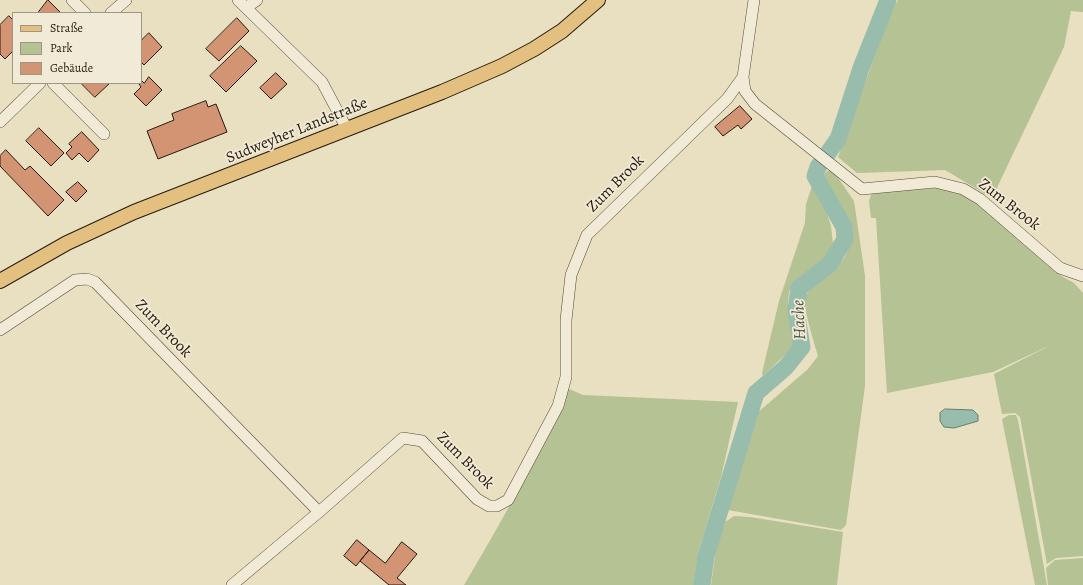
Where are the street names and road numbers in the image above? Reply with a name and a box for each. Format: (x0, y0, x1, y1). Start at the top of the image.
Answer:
street label: Sudweyher Landstraße (224, 94, 370, 168)
street label: Zum Brook (583, 151, 649, 217)
street label: Zum Brook (974, 175, 1044, 235)
street label: Zum Brook (131, 296, 195, 362)
street label: Zum Brook (432, 428, 498, 494)

